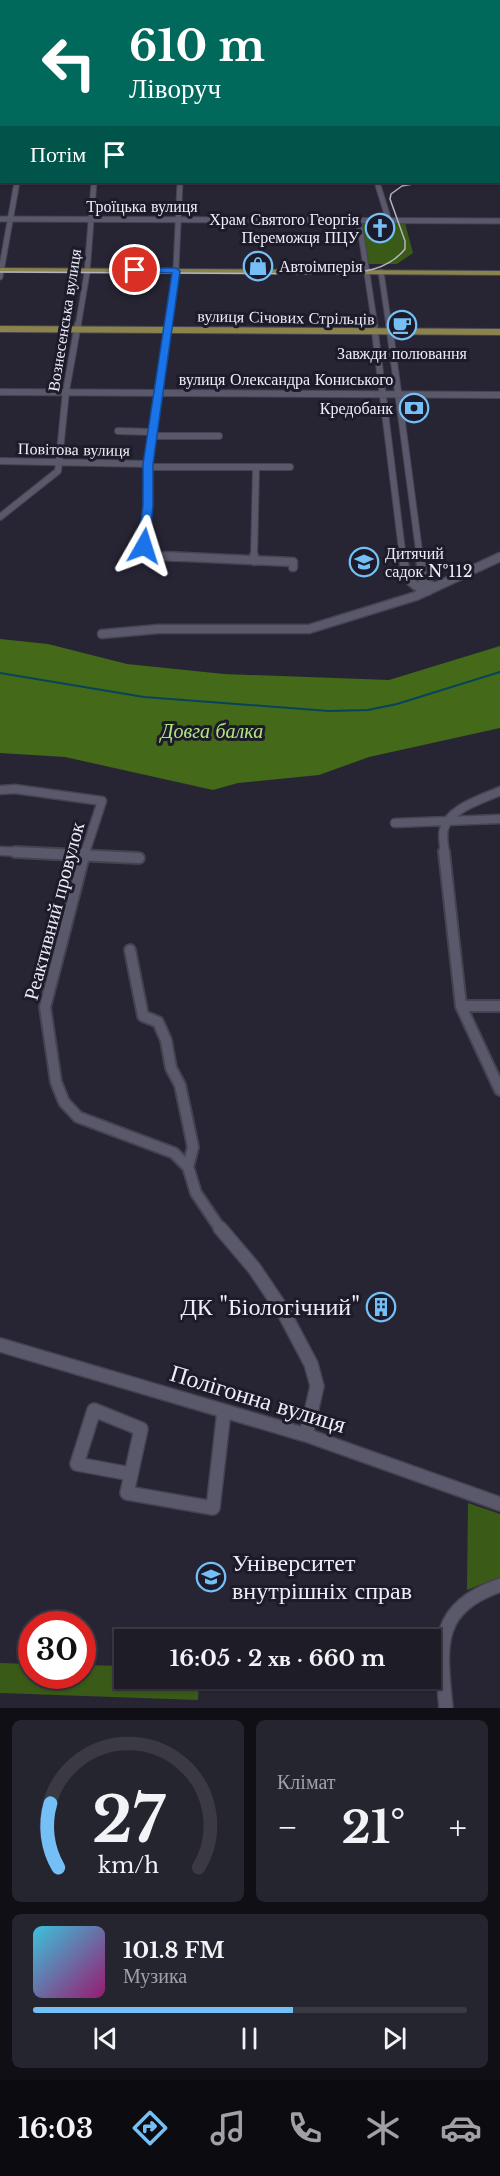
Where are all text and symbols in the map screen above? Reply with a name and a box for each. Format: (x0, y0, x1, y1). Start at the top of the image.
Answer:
text: 610 m (129, 20, 265, 72)
icon: left (30, 24, 108, 102)
text: Ліворуч (129, 72, 221, 105)
icon: arrive (98, 138, 131, 171)
text: Потім (30, 141, 86, 168)
street label: Троїцька вулиця (86, 196, 198, 216)
place label: Храм Святого Георгія Переможця ПЦУ (209, 209, 360, 247)
church icon: Храм Святого Георгія Переможця ПЦУ (364, 212, 396, 244)
pin (109, 244, 160, 295)
street label: Вознесенська вулиця (43, 246, 85, 393)
shop icon: Автоімперія (242, 250, 274, 282)
icon: arrive (118, 253, 151, 286)
place label: Автоімперія (279, 256, 363, 276)
street label: вулиця Січових Стрільців (197, 305, 375, 329)
cafe icon: Завжди полювання (386, 309, 418, 341)
place label: Завжди полювання (337, 343, 468, 363)
street label: вулиця Олександра Кониського (179, 369, 393, 389)
bank icon: Кредобанк (398, 392, 430, 424)
place label: Кредобанк (320, 398, 393, 418)
street label: Повітова вулиця (18, 438, 131, 460)
position arrow (112, 514, 176, 578)
place label: Дитячий садок №112 (385, 543, 473, 581)
school or university icon: Дитячий садок №112 (348, 546, 380, 578)
park label: Довга балка (159, 719, 263, 743)
street label: Реактивний провулок (19, 819, 89, 1003)
building icon: ДК "Біологічний" (365, 1291, 397, 1323)
place label: ДК "Біологічний" (180, 1292, 360, 1321)
street label: Полігонна вулиця (167, 1358, 350, 1439)
place label: Університет внутрішніх справ (232, 1548, 412, 1605)
school or university icon: Університет внутрішніх справ (195, 1561, 227, 1593)
speed limit sign: 30 (18, 1611, 96, 1689)
text: 16:05 · 2 хв · 660 m (170, 1645, 385, 1672)
text: Клімат (277, 1770, 336, 1794)
text: 27 (92, 1781, 165, 1859)
text: 21° (341, 1799, 405, 1855)
text: − (277, 1807, 298, 1848)
text: + (449, 1807, 467, 1848)
text: km/h (98, 1852, 159, 1879)
text: 101.8 FM (123, 1937, 225, 1964)
text: Музика (123, 1964, 187, 1988)
icon: previous (89, 2022, 122, 2055)
icon: pause (233, 2022, 266, 2055)
icon: next (378, 2022, 411, 2055)
icon: directions (129, 2107, 171, 2149)
icon: music (207, 2107, 249, 2149)
icon: phone (284, 2107, 326, 2149)
icon: climate (362, 2107, 404, 2149)
icon: car (440, 2107, 482, 2149)
text: 16:03 (18, 2112, 93, 2145)

